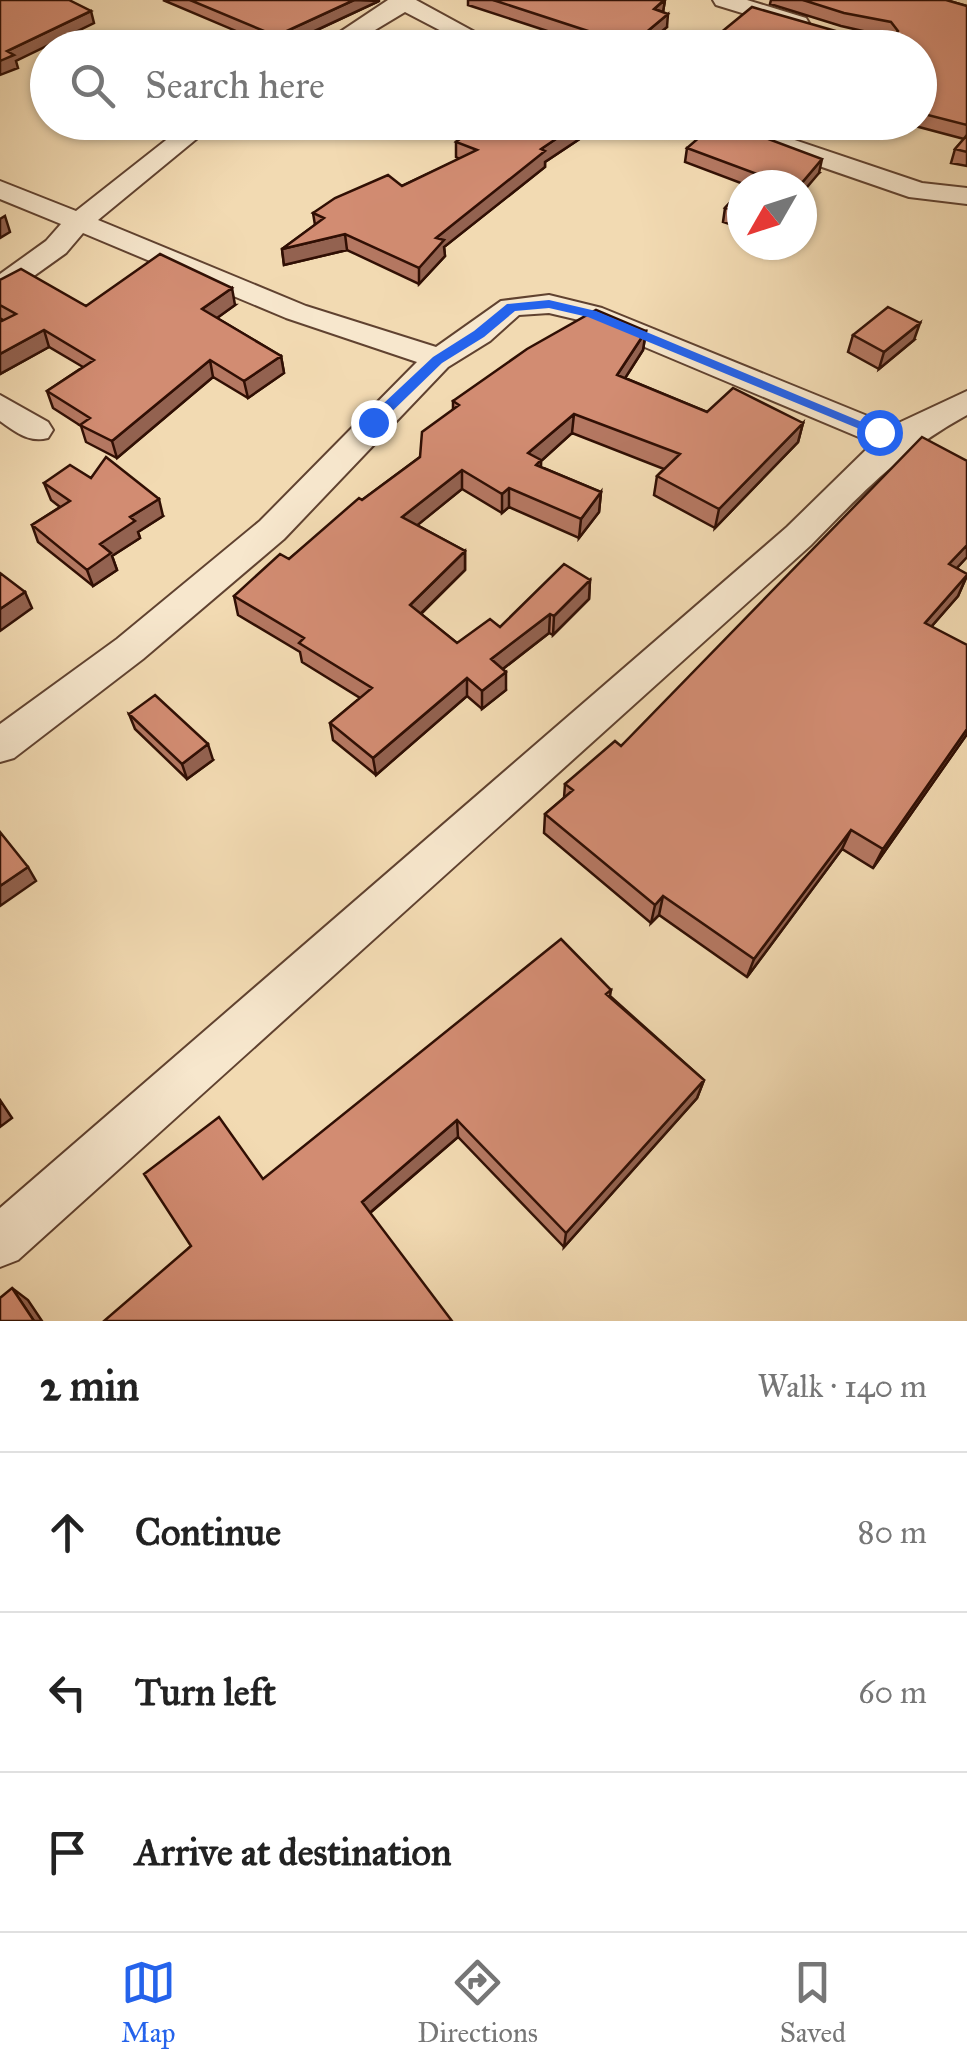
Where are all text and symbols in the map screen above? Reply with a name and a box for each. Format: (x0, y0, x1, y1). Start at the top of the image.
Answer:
search box (30, 30, 937, 140)
icon: search (65, 58, 120, 113)
text: Search here (145, 62, 325, 108)
north arrow (727, 170, 817, 260)
route end (351, 400, 397, 446)
route start (857, 410, 903, 456)
text: 2 min (40, 1360, 139, 1412)
text: Walk · 140 m (757, 1367, 927, 1406)
icon: ahead (40, 1505, 95, 1560)
text: Continue (135, 1509, 281, 1555)
text: 80 m (858, 1513, 927, 1552)
icon: left (40, 1665, 95, 1720)
text: Turn left (135, 1669, 276, 1715)
text: 60 m (858, 1673, 927, 1712)
icon: arrive (40, 1825, 95, 1880)
text: Arrive at destination (135, 1829, 452, 1875)
tab: Map (121, 1955, 176, 2050)
tab: Directions (417, 1955, 538, 2050)
tab: Saved (780, 1955, 846, 2050)

